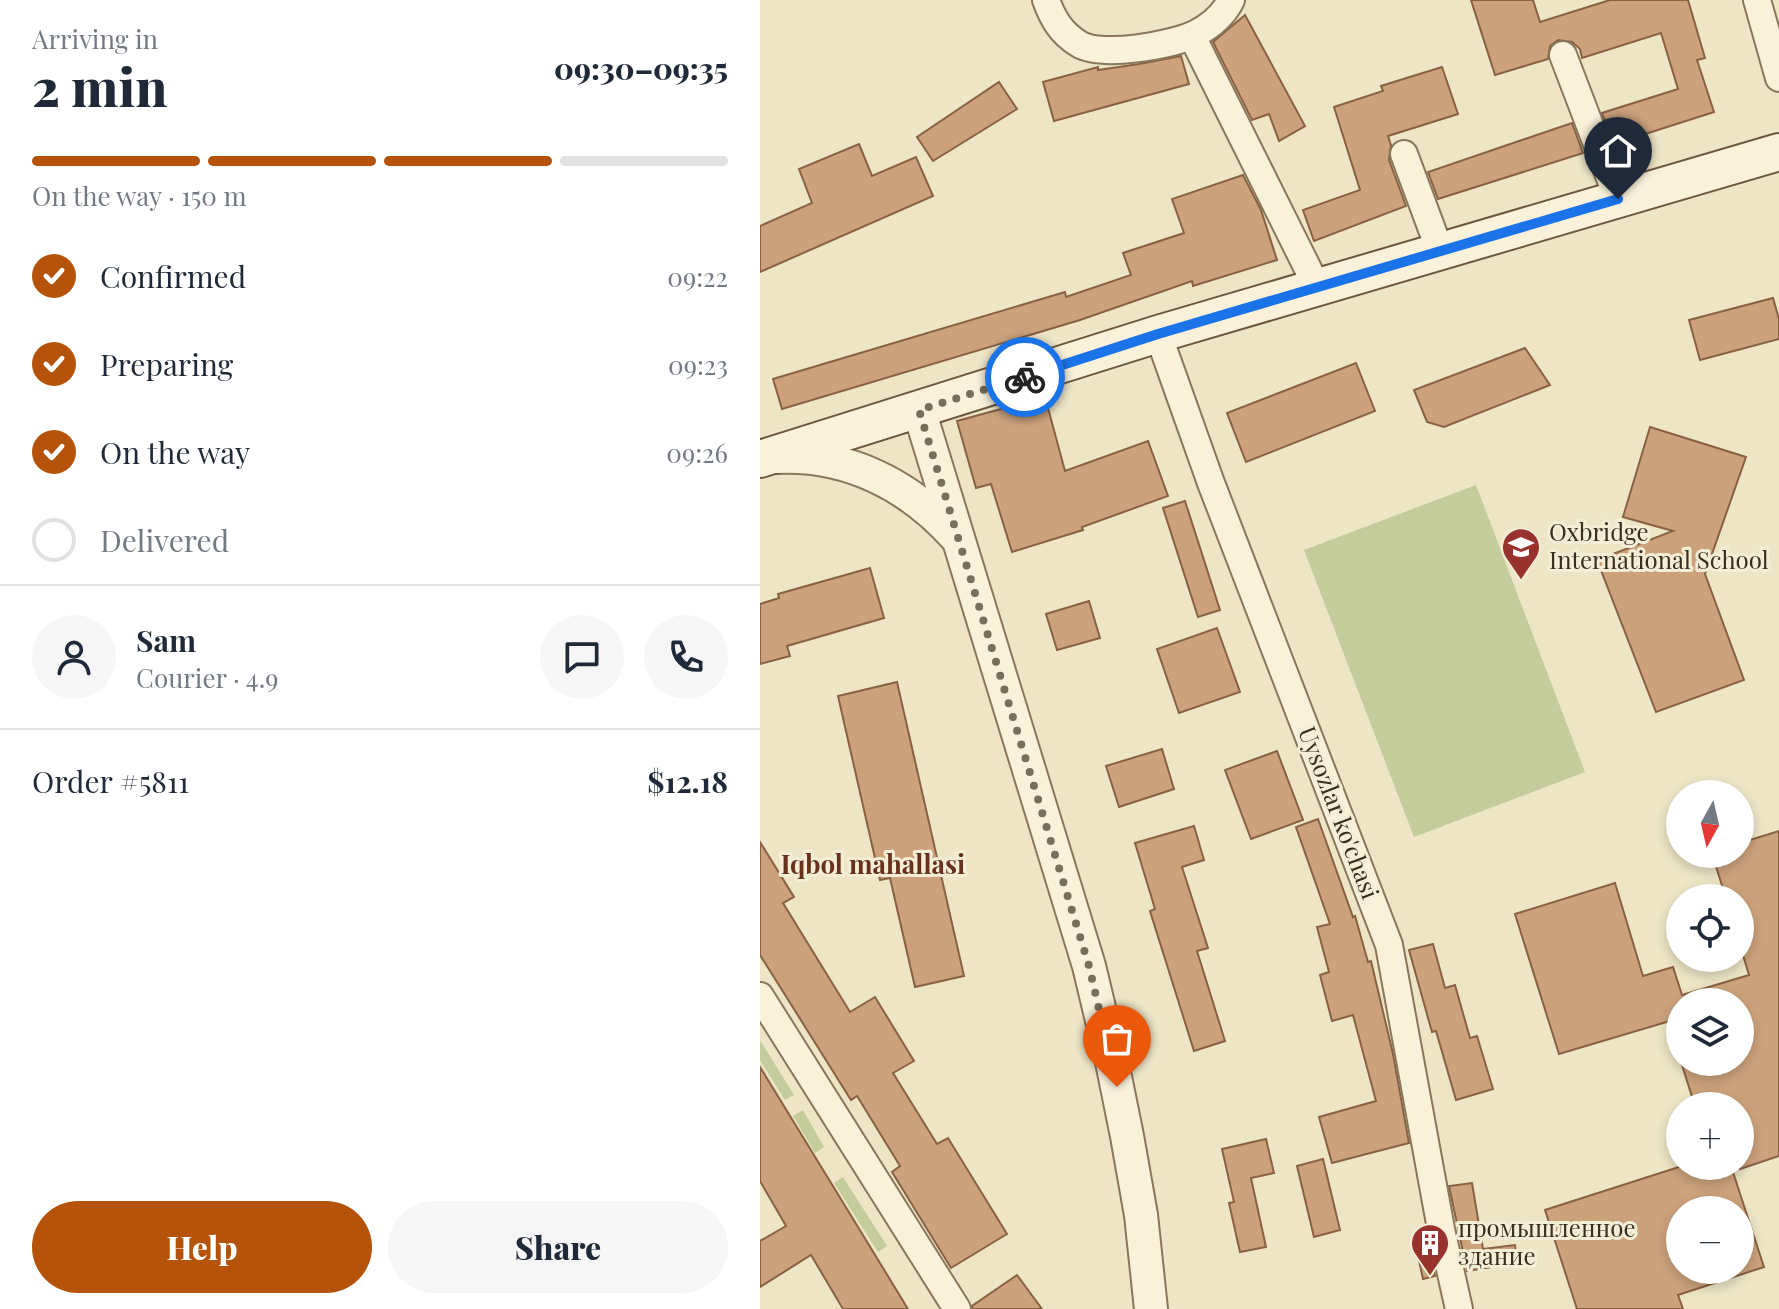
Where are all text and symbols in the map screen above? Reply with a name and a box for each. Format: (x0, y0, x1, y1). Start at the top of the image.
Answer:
text: Arriving in (32, 21, 158, 56)
text: 09:30–09:35 (554, 48, 728, 88)
text: 2 min (32, 51, 167, 120)
pin (1584, 117, 1652, 199)
icon: home (1596, 129, 1640, 173)
text: On the way · 150 m (32, 178, 247, 213)
icon: check (32, 254, 76, 298)
text: Confirmed (100, 256, 246, 296)
text: 09:22 (667, 259, 728, 294)
courier (985, 337, 1065, 417)
icon: check (32, 342, 76, 386)
text: Preparing (100, 344, 233, 384)
text: 09:23 (668, 347, 728, 382)
icon: bike (1003, 355, 1047, 399)
icon: check (32, 430, 76, 474)
text: On the way (100, 432, 250, 472)
text: 09:26 (666, 435, 728, 470)
place label: Oxbridge International School (1549, 515, 1769, 575)
text: Delivered (100, 520, 229, 560)
school or university icon: Oxbridge International School (1500, 526, 1542, 581)
button: person (32, 615, 116, 699)
button: chat (540, 615, 624, 699)
button: phone (644, 615, 728, 699)
text: Sam (136, 620, 196, 660)
text: Courier · 4.9 (136, 660, 278, 695)
street label: Uysozlar ko'chasi (1292, 721, 1388, 903)
text: Order #5811 (32, 761, 189, 801)
text: $12.18 (647, 761, 728, 801)
north arrow (1666, 780, 1754, 868)
map controls (1666, 780, 1754, 1284)
district label: Iqbol mahallasi (781, 846, 965, 881)
button: locate (1666, 884, 1754, 972)
button: layers (1666, 988, 1754, 1076)
pin (1083, 1005, 1151, 1087)
icon: bag (1095, 1017, 1139, 1061)
button: + (1666, 1092, 1754, 1180)
button: − (1666, 1196, 1754, 1284)
button: Help (32, 1201, 372, 1293)
button: Share (388, 1201, 728, 1293)
place label: промышленное здание (1458, 1211, 1636, 1271)
building icon: промышленное здание (1409, 1222, 1451, 1277)

